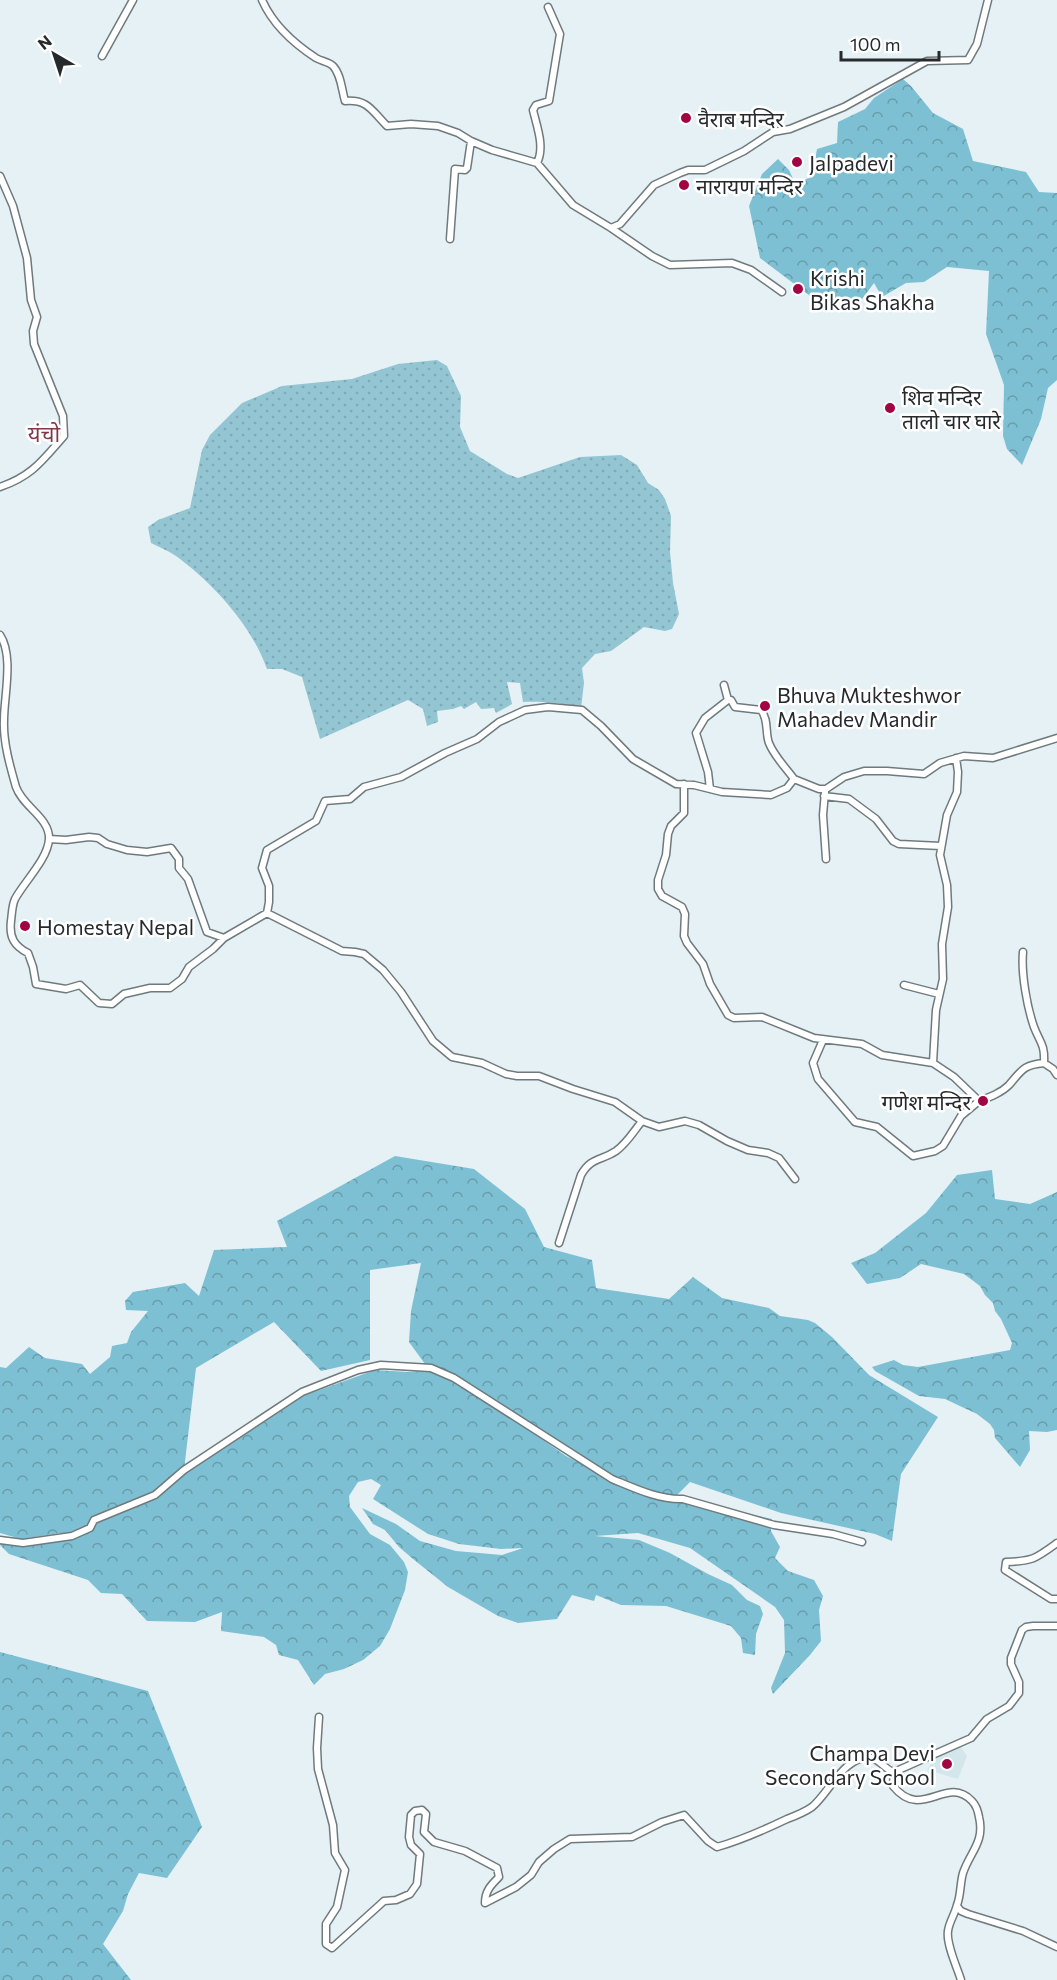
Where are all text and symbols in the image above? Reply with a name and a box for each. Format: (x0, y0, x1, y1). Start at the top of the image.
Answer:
north arrow (24, 24, 84, 84)
scale bar (841, 24, 938, 62)
text: N (34, 31, 55, 53)
text: 100 m (850, 33, 900, 55)
place label: वैराब मन्दिर (698, 106, 784, 131)
marker: वैराब मन्दिर (679, 111, 693, 125)
place label: Jalpadevi (809, 150, 894, 175)
marker: Jalpadevi (790, 155, 804, 169)
place label: नारायण मन्दिर (696, 173, 803, 198)
marker: नारायण मन्दिर (677, 178, 691, 192)
place label: Krishi Bikas Shakha (810, 265, 935, 314)
marker: Krishi Bikas Shakha (791, 282, 805, 296)
place label: शिव मन्दिर तालो चार घारे (902, 384, 1001, 433)
marker: शिव मन्दिर तालो चार घारे (883, 401, 897, 415)
district label: यंचो (28, 420, 61, 447)
place label: Bhuva Mukteshwor Mahadev Mandir (777, 682, 961, 731)
marker: Bhuva Mukteshwor Mahadev Mandir (758, 699, 772, 713)
place label: Homestay Nepal (37, 914, 194, 939)
marker: Homestay Nepal (18, 919, 32, 933)
place label: गणेश मन्दिर (881, 1089, 971, 1114)
marker: गणेश मन्दिर (976, 1094, 990, 1108)
place label: Champa Devi Secondary School (765, 1740, 935, 1789)
marker: Champa Devi Secondary School (940, 1757, 954, 1771)

